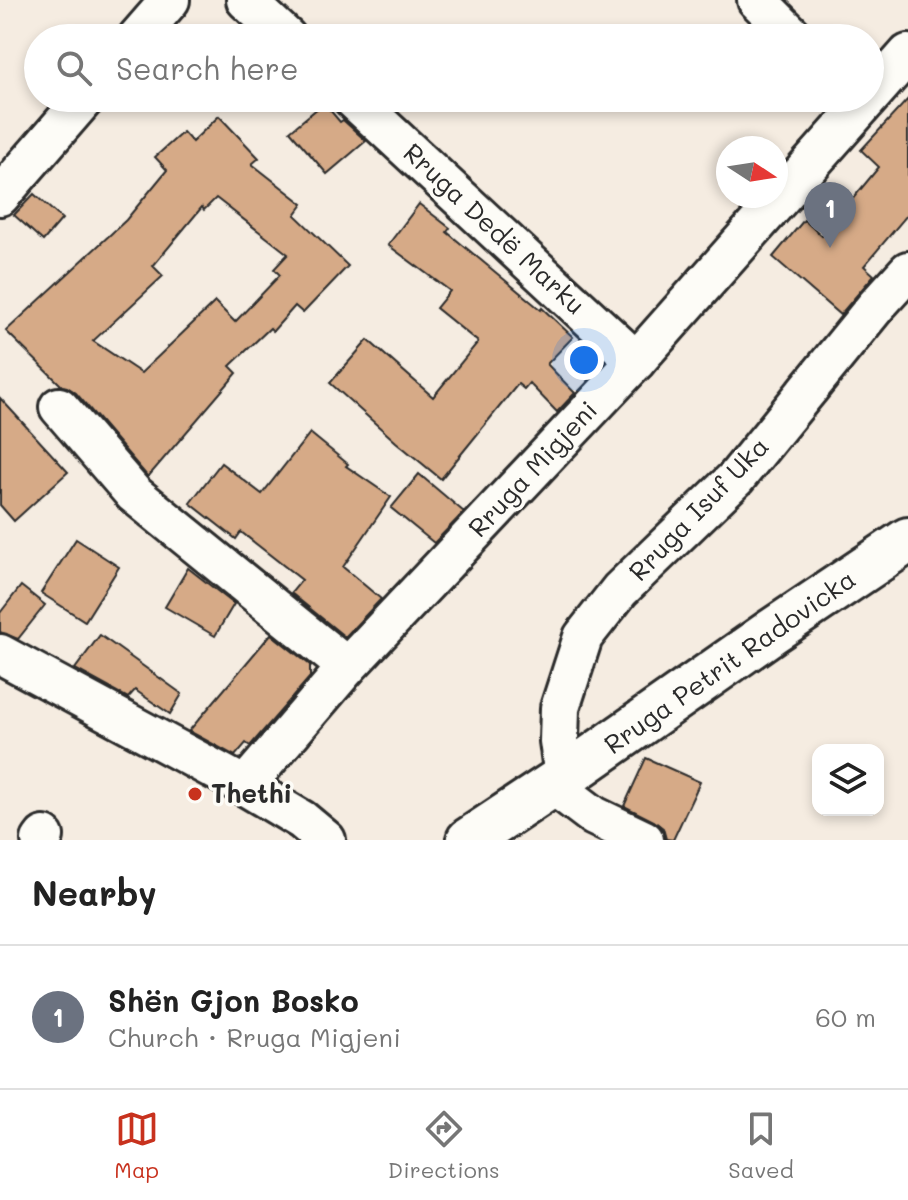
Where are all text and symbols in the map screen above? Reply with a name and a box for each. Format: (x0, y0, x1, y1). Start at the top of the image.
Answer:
search box (24, 24, 884, 112)
icon: search (52, 46, 96, 90)
text: Search here (116, 48, 299, 88)
street label: Rruga Dedë Marku (397, 135, 593, 321)
north arrow (716, 136, 788, 208)
pin: 1 (804, 182, 856, 248)
your location (564, 340, 604, 380)
street label: Rruga Migjeni (460, 393, 604, 544)
street label: Rruga Isuf Uka (621, 429, 776, 588)
street label: Rruga Petrit Radovicka (597, 561, 862, 761)
map controls (812, 744, 884, 816)
button: layers (812, 744, 884, 816)
place label: Thethi (211, 776, 292, 810)
marker: Thethi (186, 785, 204, 803)
text: Nearby (32, 870, 157, 915)
text: Shën Gjon Bosko (108, 980, 359, 1020)
text: 1 (52, 1000, 64, 1034)
text: 60 m (815, 1000, 876, 1034)
text: Church · Rruga Migjeni (108, 1020, 401, 1054)
tab: Map (114, 1107, 159, 1184)
tab: Directions (388, 1107, 500, 1184)
tab: Saved (728, 1107, 794, 1184)

